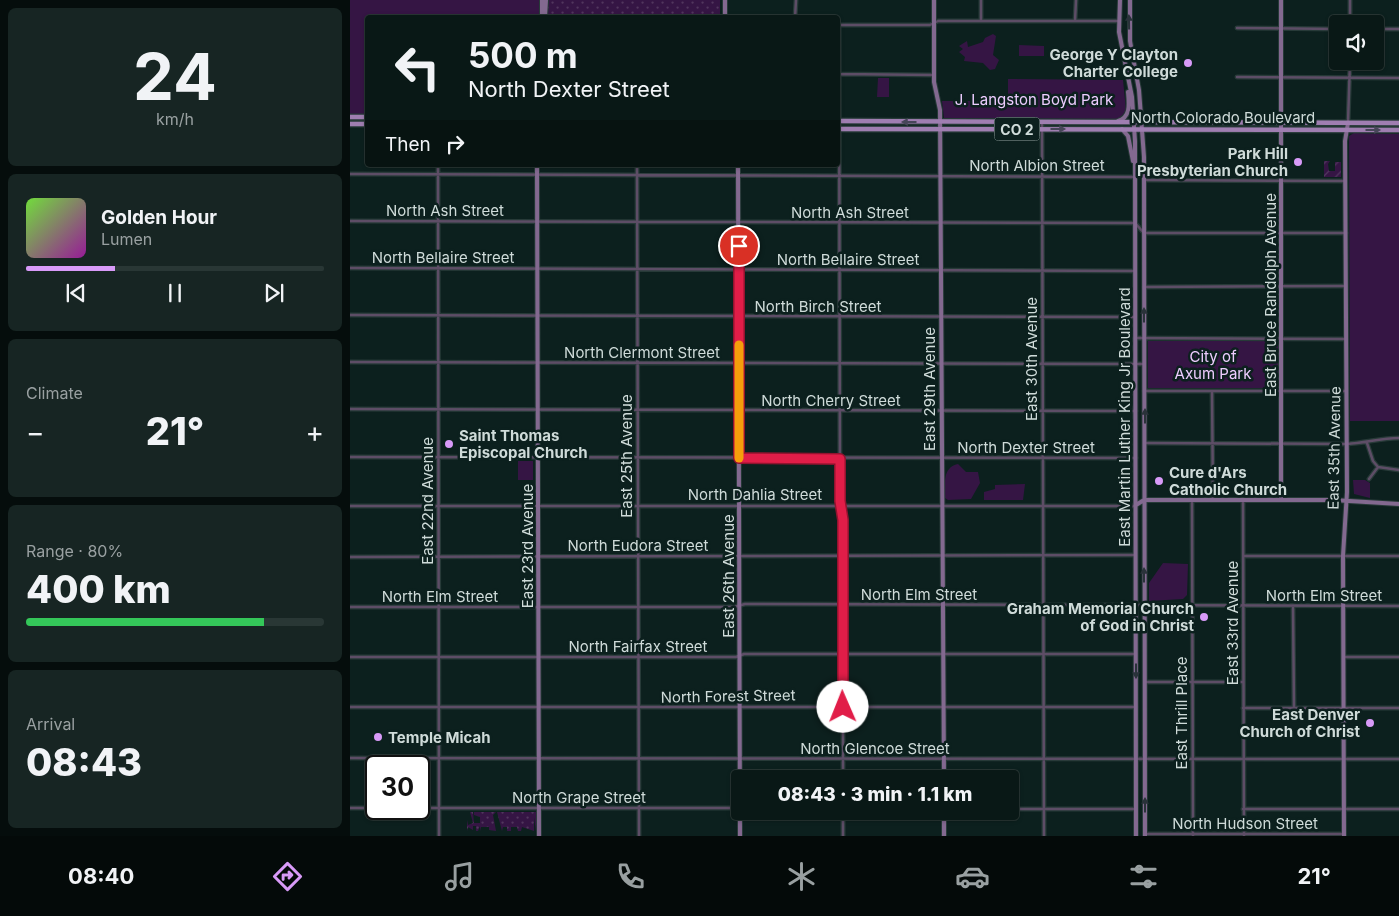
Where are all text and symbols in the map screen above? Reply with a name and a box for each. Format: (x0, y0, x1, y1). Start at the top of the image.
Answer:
one-way arrow (1125, 14, 1133, 30)
map controls (1329, 15, 1384, 70)
button: sound (1329, 15, 1384, 70)
text: 500 m (468, 34, 578, 76)
icon: left (385, 35, 450, 100)
text: 24 (133, 37, 217, 116)
place label: George Y Clayton Charter College (1050, 45, 1178, 81)
marker: George Y Clayton Charter College (1182, 57, 1194, 69)
text: North Dexter Street (468, 76, 670, 102)
park label: J. Langston Boyd Park (955, 90, 1114, 109)
street label: North Colorado Boulevard (1131, 108, 1315, 127)
text: km/h (156, 109, 194, 129)
one-way arrow (901, 118, 917, 126)
road number: CO 2 (994, 118, 1040, 140)
one-way arrow (1051, 125, 1067, 133)
one-way arrow (1365, 126, 1381, 134)
icon: right (441, 130, 469, 158)
text: Then (385, 133, 431, 156)
place label: Park Hill Presbyterian Church (1137, 144, 1288, 180)
street label: North Albion Street (969, 156, 1105, 175)
marker: Park Hill Presbyterian Church (1292, 156, 1304, 168)
street label: East Bruce Randolph Avenue (1261, 193, 1280, 397)
street label: North Ash Street (386, 201, 504, 220)
street label: North Ash Street (791, 203, 909, 222)
text: Golden Hour (101, 206, 217, 229)
pin (718, 225, 760, 267)
text: Lumen (101, 229, 152, 249)
icon: arrive (725, 232, 753, 260)
street label: North Bellaire Street (372, 248, 514, 267)
street label: North Bellaire Street (777, 250, 919, 269)
icon: previous (62, 279, 90, 307)
icon: pause (161, 279, 189, 307)
icon: next (260, 279, 288, 307)
street label: East Martin Luther King Jr Boulevard (1115, 287, 1134, 547)
street label: North Birch Street (754, 297, 882, 316)
street label: East 30th Avenue (1022, 297, 1041, 421)
one-way arrow (1140, 307, 1148, 323)
street label: East 29th Avenue (920, 327, 939, 451)
street label: North Clermont Street (564, 343, 720, 362)
park label: City of Axum Park (1175, 347, 1252, 383)
text: Climate (26, 383, 83, 403)
street label: East 35th Avenue (1323, 386, 1345, 510)
street label: North Cherry Street (761, 391, 901, 410)
street label: East 25th Avenue (617, 394, 636, 518)
text: 21° (146, 408, 204, 454)
one-way arrow (1141, 408, 1149, 424)
text: − (26, 415, 45, 449)
text: + (305, 415, 324, 449)
place label: Saint Thomas Episcopal Church (459, 426, 588, 462)
street label: East 22nd Avenue (418, 437, 437, 565)
marker: Saint Thomas Episcopal Church (443, 438, 455, 450)
street label: North Dexter Street (957, 438, 1095, 457)
place label: Cure d'Ars Catholic Church (1169, 463, 1287, 499)
marker: Cure d'Ars Catholic Church (1153, 475, 1165, 487)
street label: East 23rd Avenue (518, 484, 537, 608)
street label: North Dahlia Street (688, 485, 822, 504)
street label: East 26th Avenue (719, 514, 738, 638)
street label: North Eudora Street (568, 536, 709, 555)
text: Range · 80% (26, 541, 123, 561)
street label: East 33rd Avenue (1223, 561, 1242, 685)
text: 400 km (26, 566, 171, 612)
one-way arrow (1140, 566, 1148, 582)
street label: North Elm Street (861, 585, 977, 604)
street label: North Elm Street (1266, 586, 1382, 605)
street label: North Elm Street (382, 587, 498, 606)
place label: Graham Memorial Church of God in Christ (1007, 599, 1194, 635)
marker: Graham Memorial Church of God in Christ (1198, 611, 1210, 623)
street label: North Fairfax Street (568, 637, 708, 656)
street label: East Thrill Place (1172, 657, 1191, 769)
one-way arrow (1132, 663, 1140, 679)
position arrow (816, 680, 868, 732)
street label: North Forest Street (660, 685, 796, 707)
place label: East Denver Church of Christ (1239, 705, 1360, 741)
text: Arrival (26, 714, 75, 734)
marker: East Denver Church of Christ (1364, 717, 1376, 729)
place label: Temple Micah (388, 728, 491, 747)
marker: Temple Micah (372, 731, 384, 743)
text: 08:43 (26, 739, 142, 785)
street label: North Glencoe Street (800, 739, 950, 758)
speed limit sign: 30 (365, 755, 430, 820)
text: 08:43 · 3 min · 1.1 km (778, 783, 972, 806)
street label: North Grape Street (512, 788, 646, 807)
one-way arrow (1141, 796, 1149, 812)
street label: North Hudson Street (1172, 814, 1318, 833)
icon: directions (270, 859, 305, 894)
icon: music (442, 859, 477, 894)
icon: phone (613, 859, 648, 894)
icon: climate (784, 859, 819, 894)
icon: car (955, 859, 990, 894)
icon: filters (1126, 859, 1161, 894)
text: 08:40 (68, 863, 134, 889)
text: 21° (1297, 863, 1331, 889)

